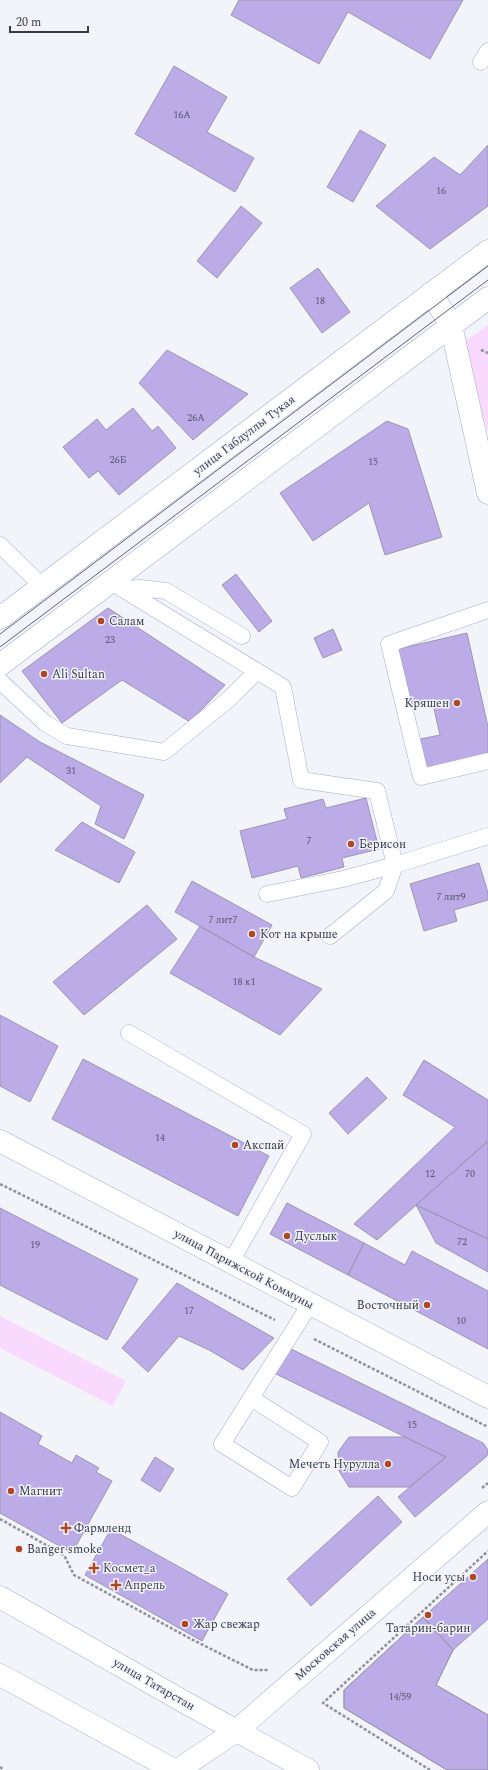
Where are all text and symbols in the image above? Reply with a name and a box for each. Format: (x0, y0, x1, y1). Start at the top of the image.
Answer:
scale bar (10, 8, 88, 34)
text: 20 m (16, 13, 41, 32)
house number: 16А (173, 107, 191, 123)
house number: 16 (436, 183, 446, 199)
house number: 18 (315, 293, 325, 309)
street label: улица Габдуллы Тукая (188, 391, 299, 481)
house number: 26А (187, 410, 205, 426)
house number: 26Б (110, 452, 127, 468)
house number: 15 (368, 454, 378, 470)
place label: Салам (109, 612, 144, 631)
marker: Салам (96, 616, 106, 626)
house number: 23 (105, 632, 115, 648)
place label: Ali Sultan (52, 665, 105, 684)
marker: Ali Sultan (39, 669, 49, 679)
place label: Кряшен (405, 694, 449, 713)
marker: Кряшен (452, 698, 462, 708)
house number: 31 (66, 763, 76, 779)
house number: 7 (307, 833, 312, 849)
place label: Берисон (359, 835, 406, 854)
marker: Берисон (346, 839, 356, 849)
house number: 7 лит9 (437, 889, 465, 905)
house number: 7 лит7 (209, 912, 237, 928)
place label: Кот на крыше (260, 925, 338, 944)
marker: Кот на крыше (247, 929, 257, 939)
house number: 18 к1 (232, 974, 256, 990)
house number: 14 (155, 1130, 165, 1146)
place label: Акспай (243, 1136, 284, 1155)
marker: Акспай (230, 1140, 240, 1150)
house number: 12 (425, 1166, 435, 1182)
house number: 70 (465, 1166, 475, 1182)
street label: улица Парижской Коммуны (170, 1224, 317, 1315)
place label: Дуслык (295, 1227, 337, 1246)
marker: Дуслык (282, 1231, 292, 1241)
house number: 72 (457, 1234, 467, 1250)
house number: 19 (30, 1237, 40, 1253)
place label: Восточный (357, 1296, 419, 1315)
marker: Восточный (422, 1300, 432, 1310)
house number: 17 (184, 1303, 194, 1319)
house number: 10 (456, 1313, 466, 1329)
house number: 15 (407, 1417, 417, 1433)
place label: Мечеть Нурулла (289, 1455, 380, 1474)
marker: Мечеть Нурулла (383, 1459, 393, 1469)
place label: Магнит (19, 1482, 62, 1501)
marker: Магнит (6, 1486, 16, 1496)
place label: Фармленд (74, 1519, 131, 1538)
marker: Фармленд (61, 1523, 71, 1533)
place label: Banger smoke (27, 1540, 102, 1559)
marker: Banger smoke (14, 1544, 24, 1554)
place label: Космет_а (103, 1559, 156, 1578)
marker: Космет_а (88, 1562, 100, 1574)
place label: Носи усы (412, 1568, 465, 1587)
marker: Носи усы (468, 1572, 478, 1582)
place label: Апрель (124, 1576, 165, 1595)
marker: Апрель (111, 1580, 121, 1590)
street label: Московская улица (290, 1603, 380, 1685)
marker: Татарин-барин (423, 1610, 433, 1620)
place label: Жар свежар (193, 1615, 260, 1634)
marker: Жар свежар (180, 1619, 190, 1629)
place label: Татарин-барин (386, 1619, 470, 1638)
street label: улица Татарстан (108, 1653, 198, 1716)
house number: 14/59 (389, 1689, 411, 1705)

